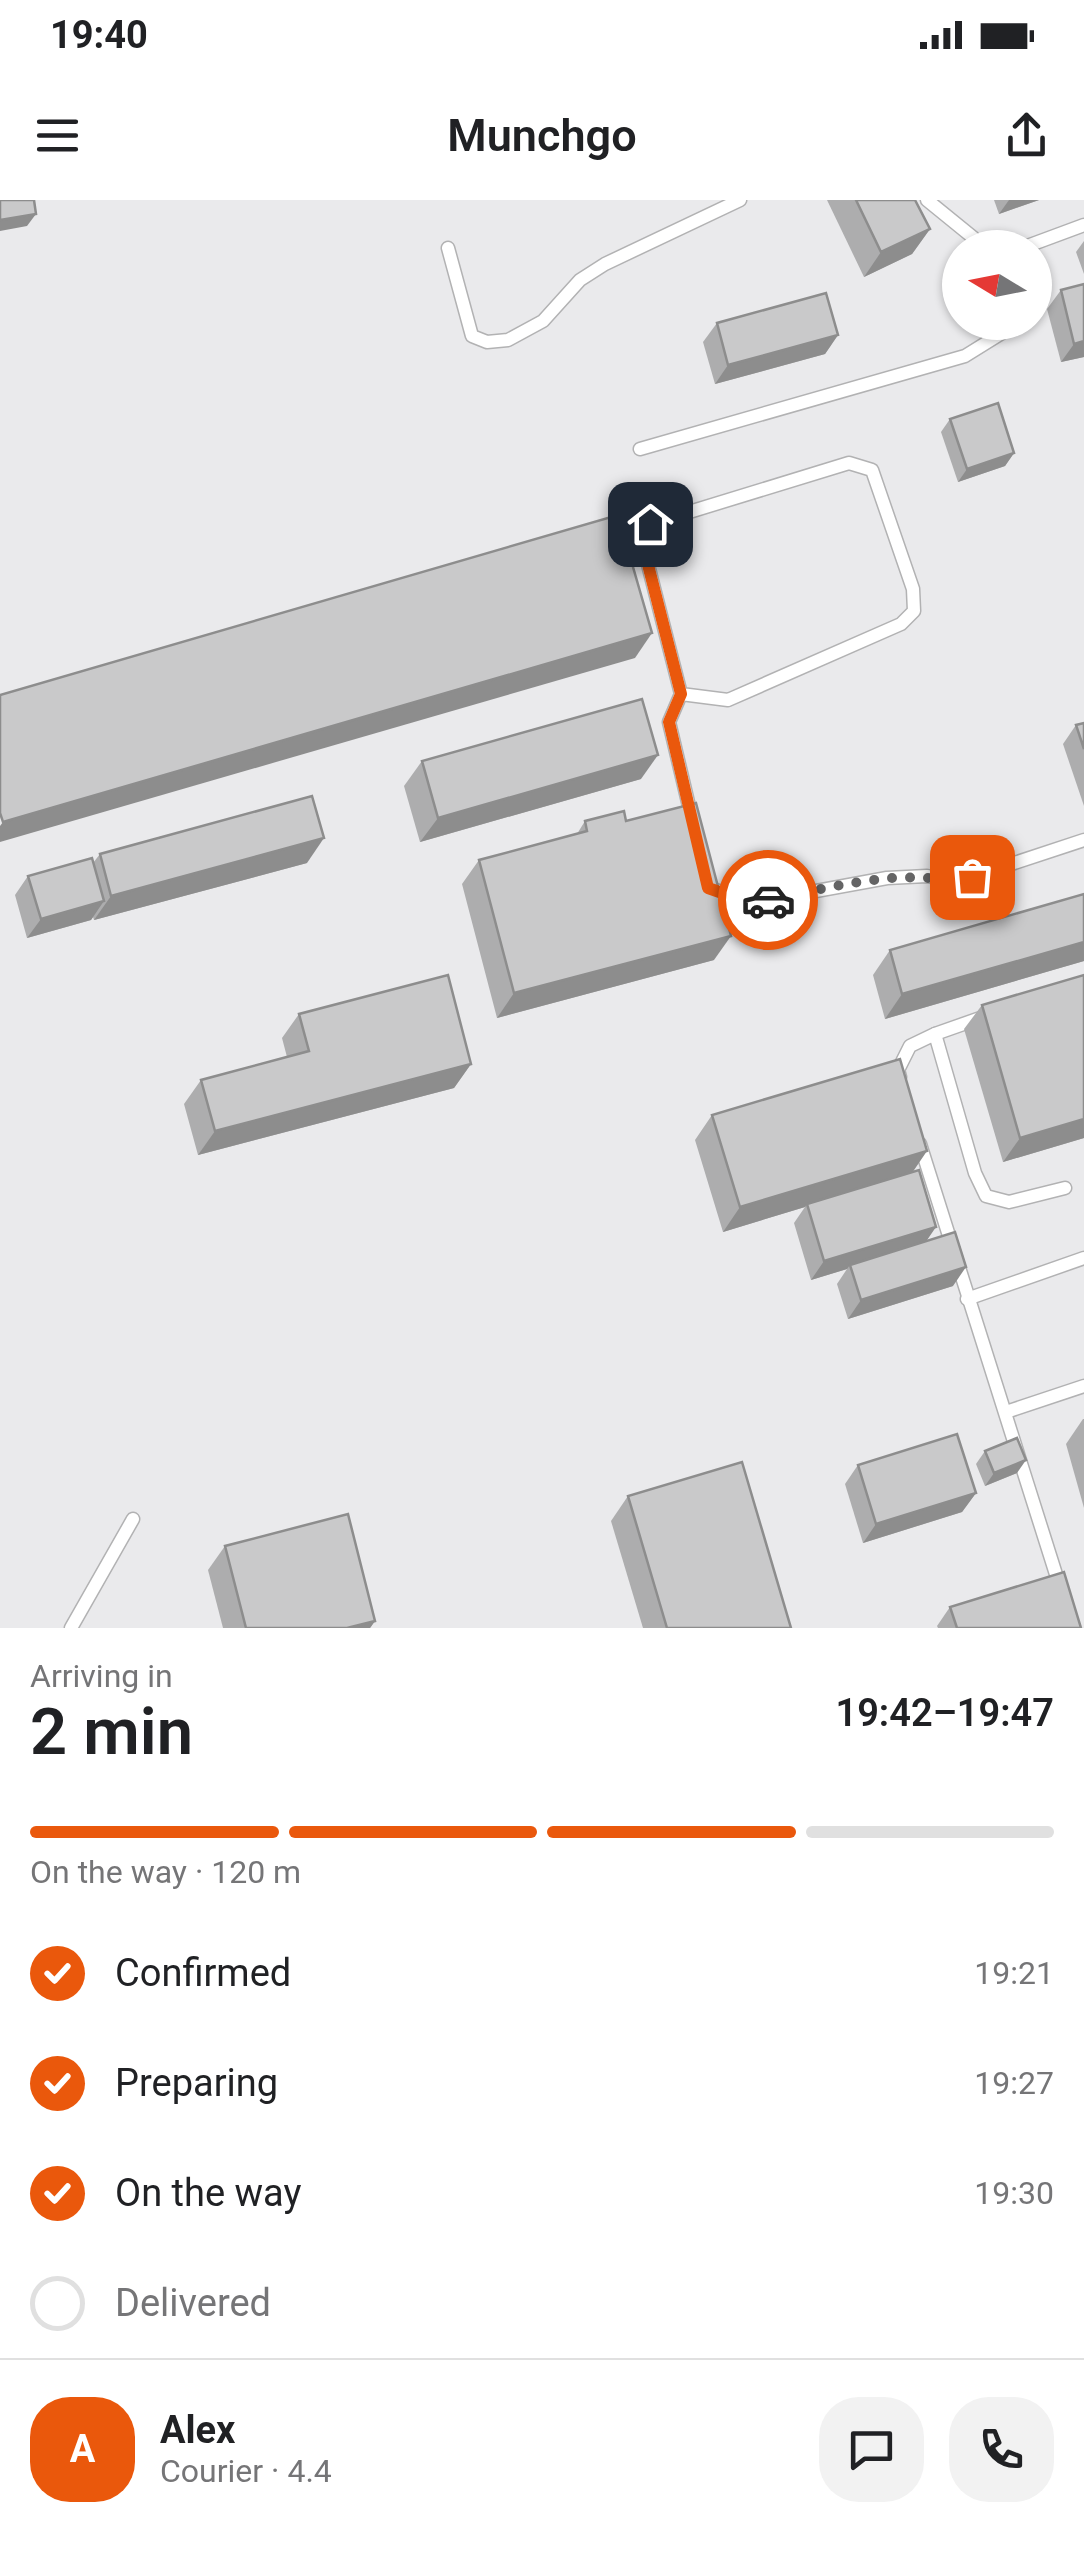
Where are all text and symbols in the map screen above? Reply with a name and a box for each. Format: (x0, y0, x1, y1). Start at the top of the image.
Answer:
text: 19:40 (50, 13, 148, 57)
icon: menu (30, 108, 85, 163)
icon: share (999, 108, 1054, 163)
text: Munchgo (447, 109, 637, 162)
north arrow (942, 230, 1052, 340)
map controls (942, 230, 1052, 340)
pin (608, 482, 693, 567)
icon: home (623, 497, 678, 552)
pin (930, 835, 1015, 920)
courier (718, 850, 818, 950)
icon: bag (945, 850, 1000, 905)
icon: car (741, 873, 796, 928)
text: Arriving in (30, 1657, 173, 1695)
text: 19:42–19:47 (835, 1691, 1054, 1735)
text: 2 min (30, 1694, 193, 1770)
text: On the way · 120 m (30, 1853, 301, 1891)
icon: check (30, 1946, 85, 2001)
text: Confirmed (115, 1951, 291, 1995)
text: 19:21 (974, 1954, 1054, 1992)
icon: check (30, 2056, 85, 2111)
text: Preparing (115, 2061, 278, 2105)
text: 19:27 (974, 2064, 1054, 2102)
icon: check (30, 2166, 85, 2221)
text: On the way (115, 2171, 301, 2215)
text: 19:30 (974, 2174, 1054, 2212)
text: Delivered (115, 2281, 271, 2325)
button: chat (819, 2397, 924, 2502)
button: phone (949, 2397, 1054, 2502)
text: Alex (160, 2408, 235, 2452)
text: A (70, 2427, 95, 2471)
text: Courier · 4.4 (160, 2452, 332, 2490)

